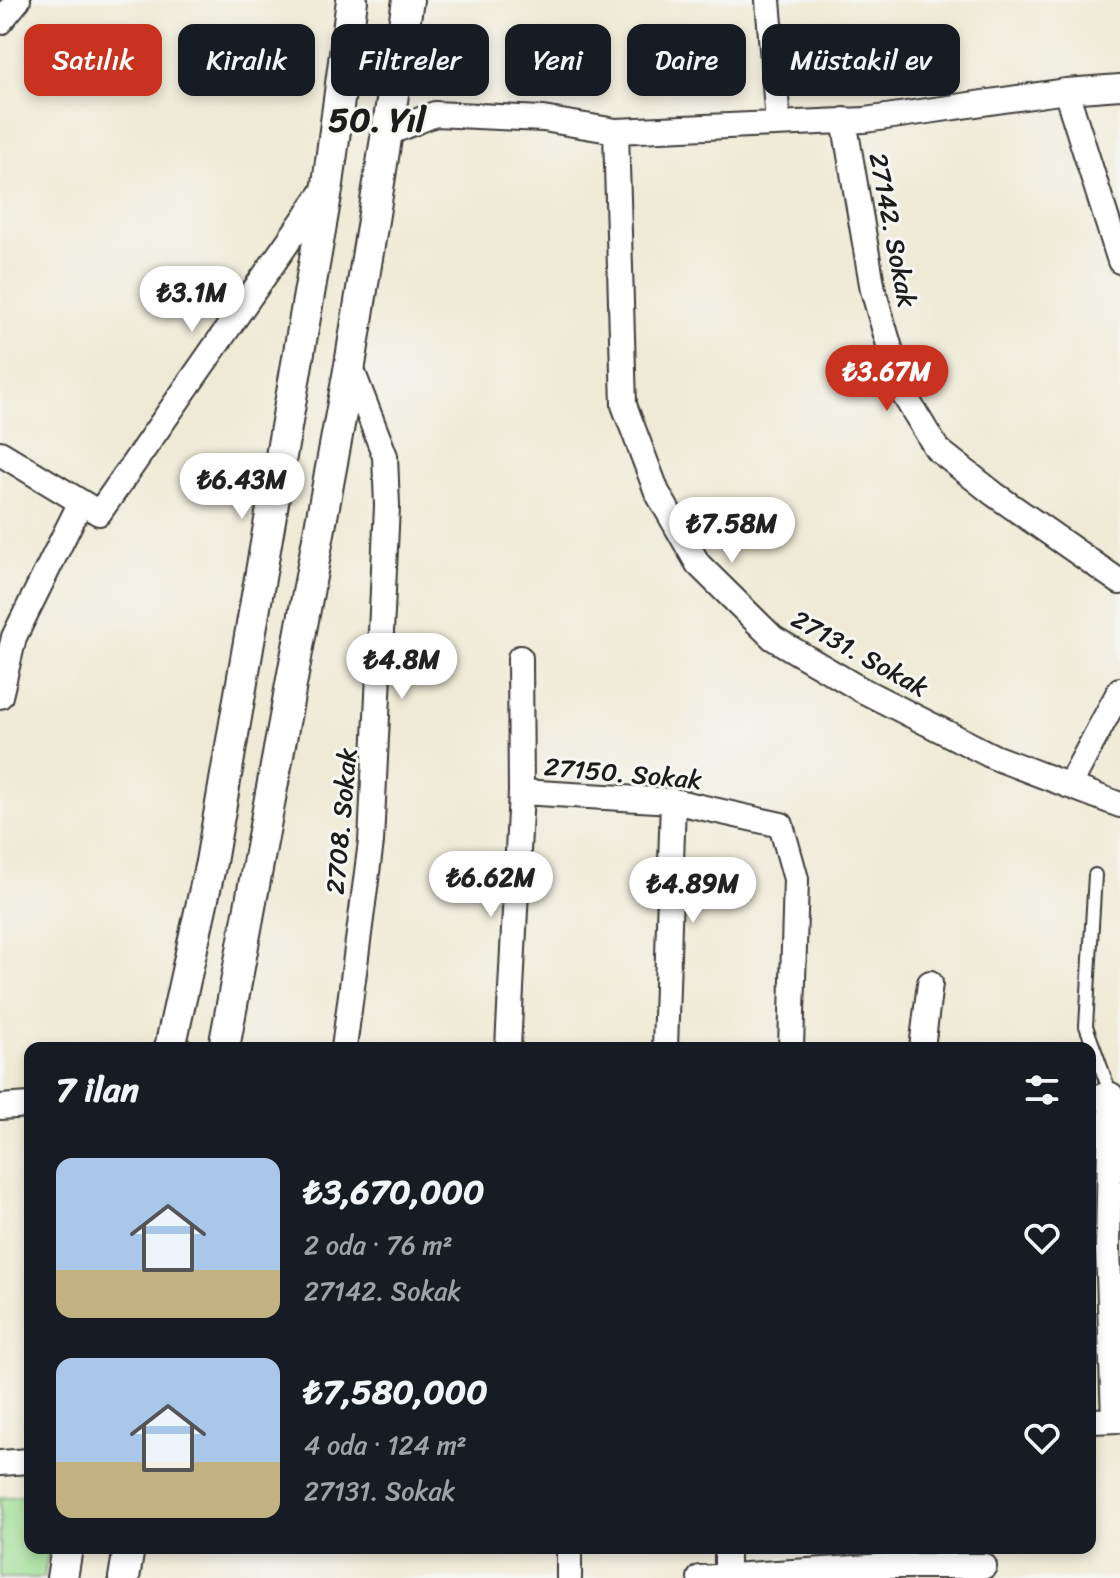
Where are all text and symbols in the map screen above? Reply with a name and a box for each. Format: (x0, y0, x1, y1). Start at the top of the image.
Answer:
chip: Satılık (24, 24, 162, 96)
chip: Kiralık (178, 24, 315, 96)
chip: Filtreler (331, 24, 489, 96)
chip: Yeni (505, 24, 611, 96)
chip: Daire (627, 24, 746, 96)
chip: Müstakil ev (762, 24, 960, 96)
district label: 50. Yıl (328, 90, 427, 150)
street label: 27142. Sokak (855, 149, 931, 312)
pin: ₺3.1M (136, 266, 248, 334)
text: ₺3.1M (158, 269, 226, 315)
pin: ₺3.67M (822, 345, 952, 413)
text: ₺3.67M (843, 348, 931, 394)
pin: ₺6.43M (177, 453, 307, 521)
text: ₺6.43M (198, 456, 286, 502)
pin: ₺7.58M (667, 497, 797, 565)
text: ₺7.58M (687, 500, 777, 546)
street label: 27131. Sokak (783, 596, 937, 710)
pin: ₺4.8M (346, 633, 458, 701)
text: ₺4.8M (364, 636, 440, 682)
street label: 27150. Sokak (542, 743, 704, 803)
street label: 2708. Sokak (312, 746, 370, 896)
pin: ₺6.62M (426, 851, 556, 919)
text: ₺6.62M (447, 854, 535, 900)
pin: ₺4.89M (628, 857, 758, 925)
text: ₺4.89M (647, 860, 739, 906)
text: 7 ilan (56, 1060, 139, 1120)
icon: filters (1020, 1068, 1064, 1112)
text: ₺3,670,000 (304, 1162, 484, 1222)
icon: home (120, 1190, 216, 1286)
icon: heart (1020, 1216, 1064, 1260)
text: 2 oda · 76 m² (304, 1222, 453, 1268)
text: 27142. Sokak (304, 1268, 461, 1314)
text: ₺7,580,000 (304, 1362, 488, 1422)
icon: home (120, 1390, 216, 1486)
icon: heart (1020, 1416, 1064, 1460)
text: 4 oda · 124 m² (304, 1422, 467, 1468)
text: 27131. Sokak (304, 1468, 455, 1514)

